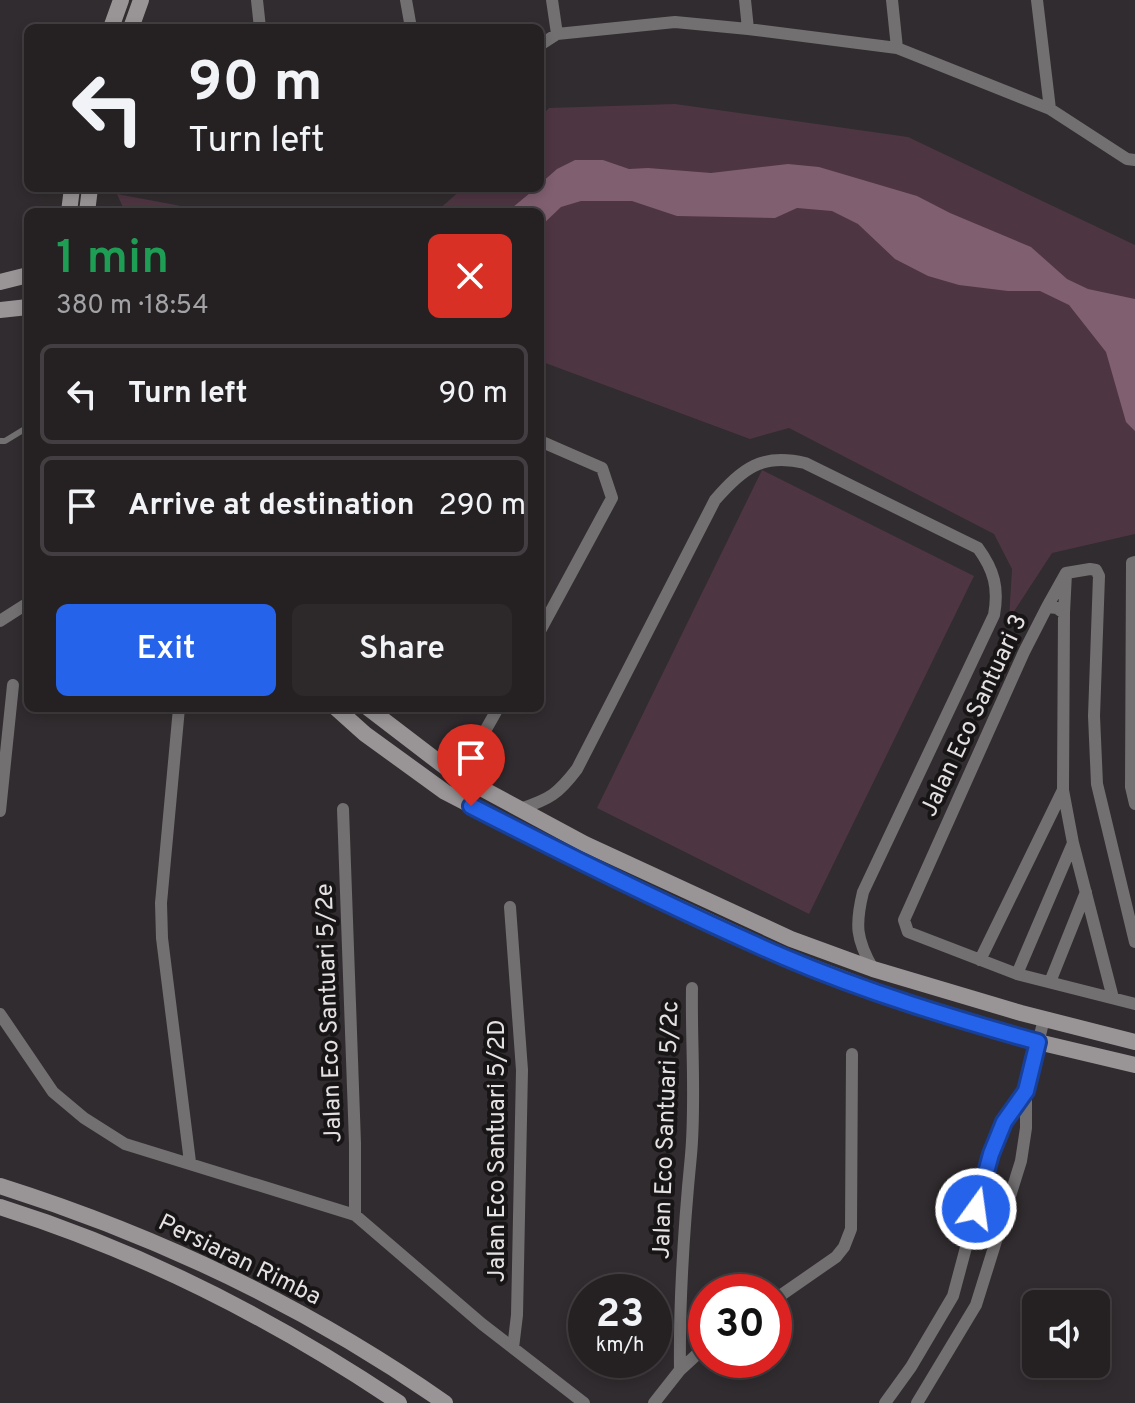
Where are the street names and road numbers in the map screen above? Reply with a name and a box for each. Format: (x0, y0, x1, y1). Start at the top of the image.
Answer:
street label: Jalan Eco Santuari 3 (915, 610, 1035, 822)
street label: Jalan Eco Santuari 5/2e (310, 883, 350, 1143)
street label: Jalan Eco Santuari 5/2c (647, 1000, 687, 1260)
street label: Jalan Eco Santuari 5/2D (483, 1019, 513, 1283)
street label: Persiaran Rimba (153, 1208, 325, 1313)

